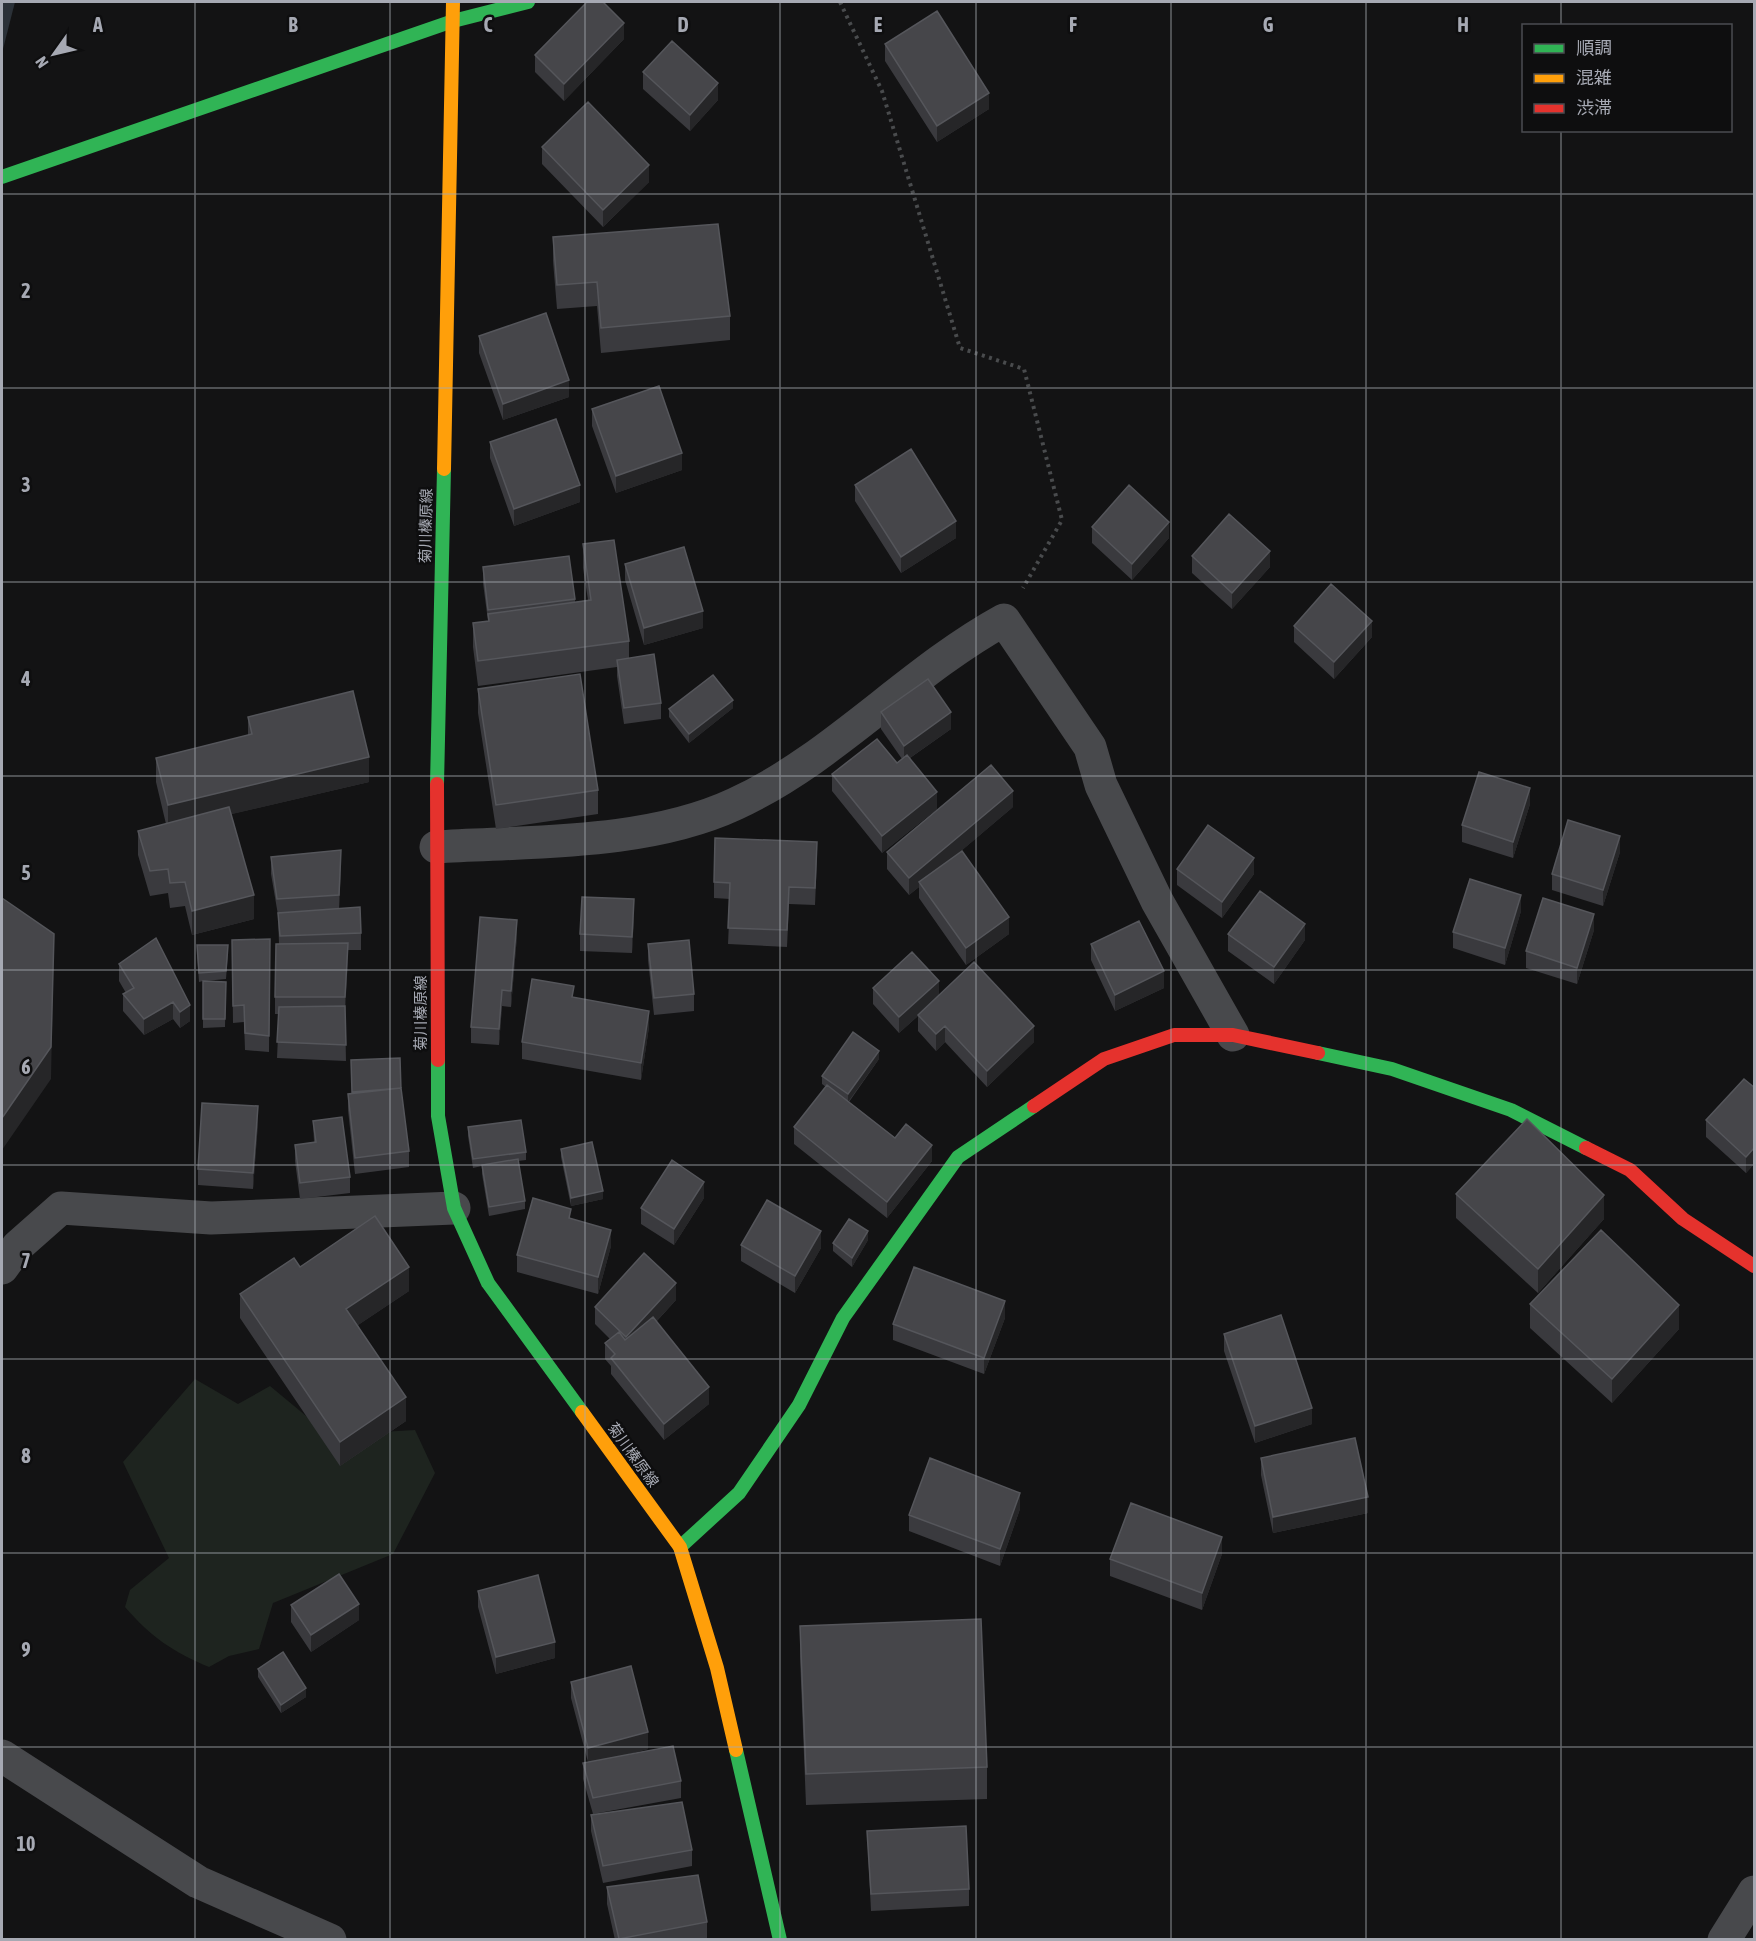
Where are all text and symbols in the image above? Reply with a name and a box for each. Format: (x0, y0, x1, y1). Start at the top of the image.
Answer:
text: A (92, 13, 103, 36)
text: B (288, 13, 298, 36)
text: C (484, 13, 493, 36)
text: D (677, 13, 689, 36)
text: E (874, 13, 883, 36)
text: F (1069, 13, 1077, 36)
text: G (1263, 13, 1274, 36)
text: H (1457, 13, 1469, 36)
north arrow (24, 24, 84, 84)
legend (1522, 24, 1732, 132)
text: 順調 (1576, 37, 1612, 58)
text: N (31, 53, 52, 71)
text: 混雑 (1576, 67, 1612, 88)
text: 渋滞 (1576, 97, 1612, 118)
text: 2 (21, 279, 31, 302)
text: 3 (21, 473, 31, 496)
street label: 菊川榛原線 (416, 488, 435, 564)
text: 4 (20, 667, 31, 690)
text: 5 (21, 861, 31, 884)
street label: 菊川榛原線 (412, 975, 429, 1051)
text: 6 (21, 1055, 31, 1078)
text: 7 (21, 1249, 31, 1272)
street label: 菊川榛原線 (604, 1419, 662, 1490)
text: 8 (21, 1444, 31, 1467)
text: 9 (21, 1638, 31, 1661)
text: 10 (17, 1832, 35, 1855)

